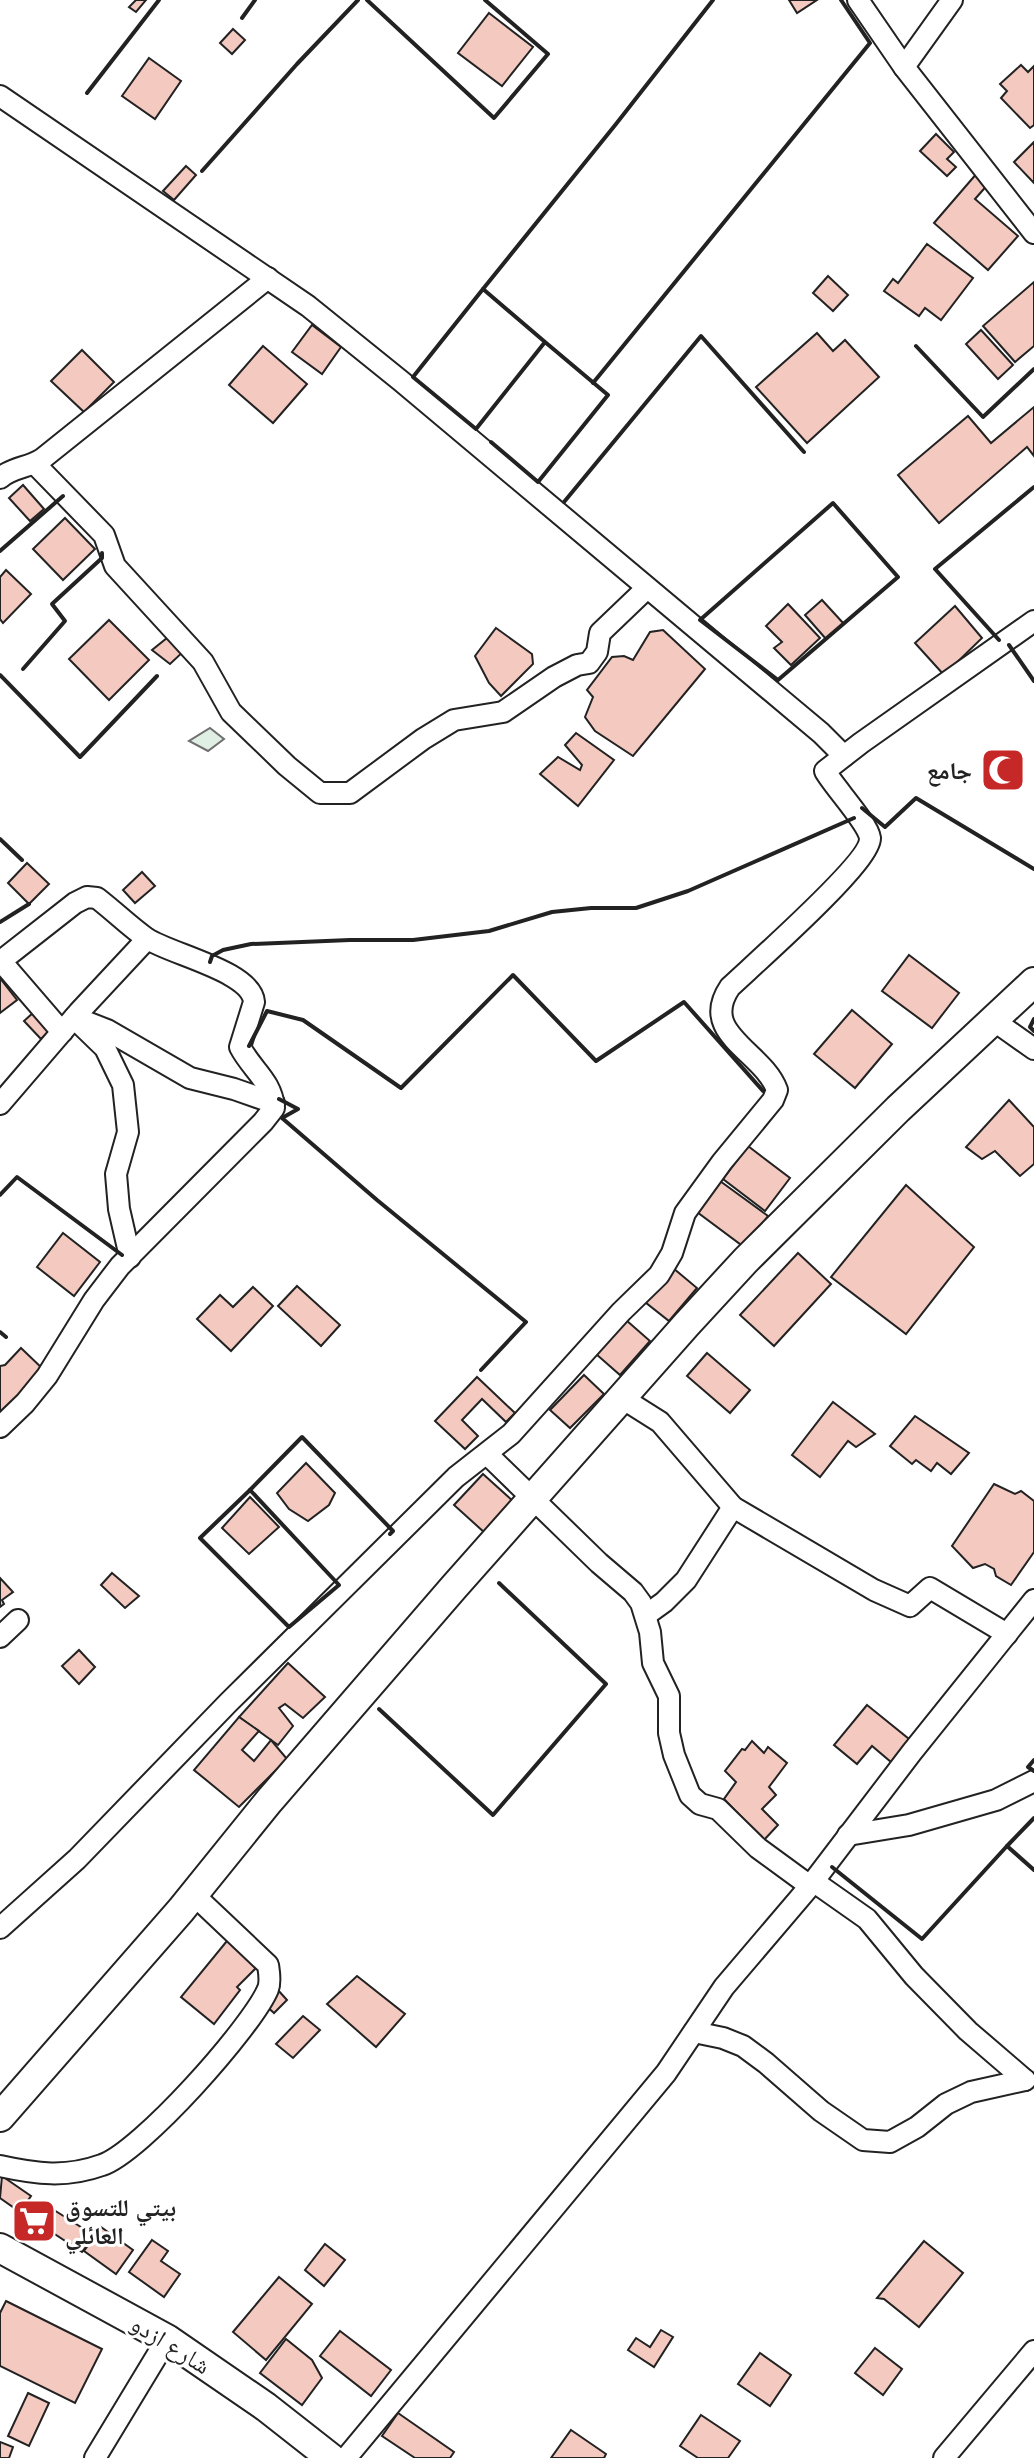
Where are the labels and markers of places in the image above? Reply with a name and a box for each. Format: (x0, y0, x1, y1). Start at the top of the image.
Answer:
mosque icon: جامع (979, 746, 1027, 794)
place label: جامع (927, 755, 972, 787)
place label: بيتي للتسوق العائلي (65, 2192, 176, 2255)
supermarket icon: بيتي للتسوق العائلي (10, 2197, 58, 2245)

